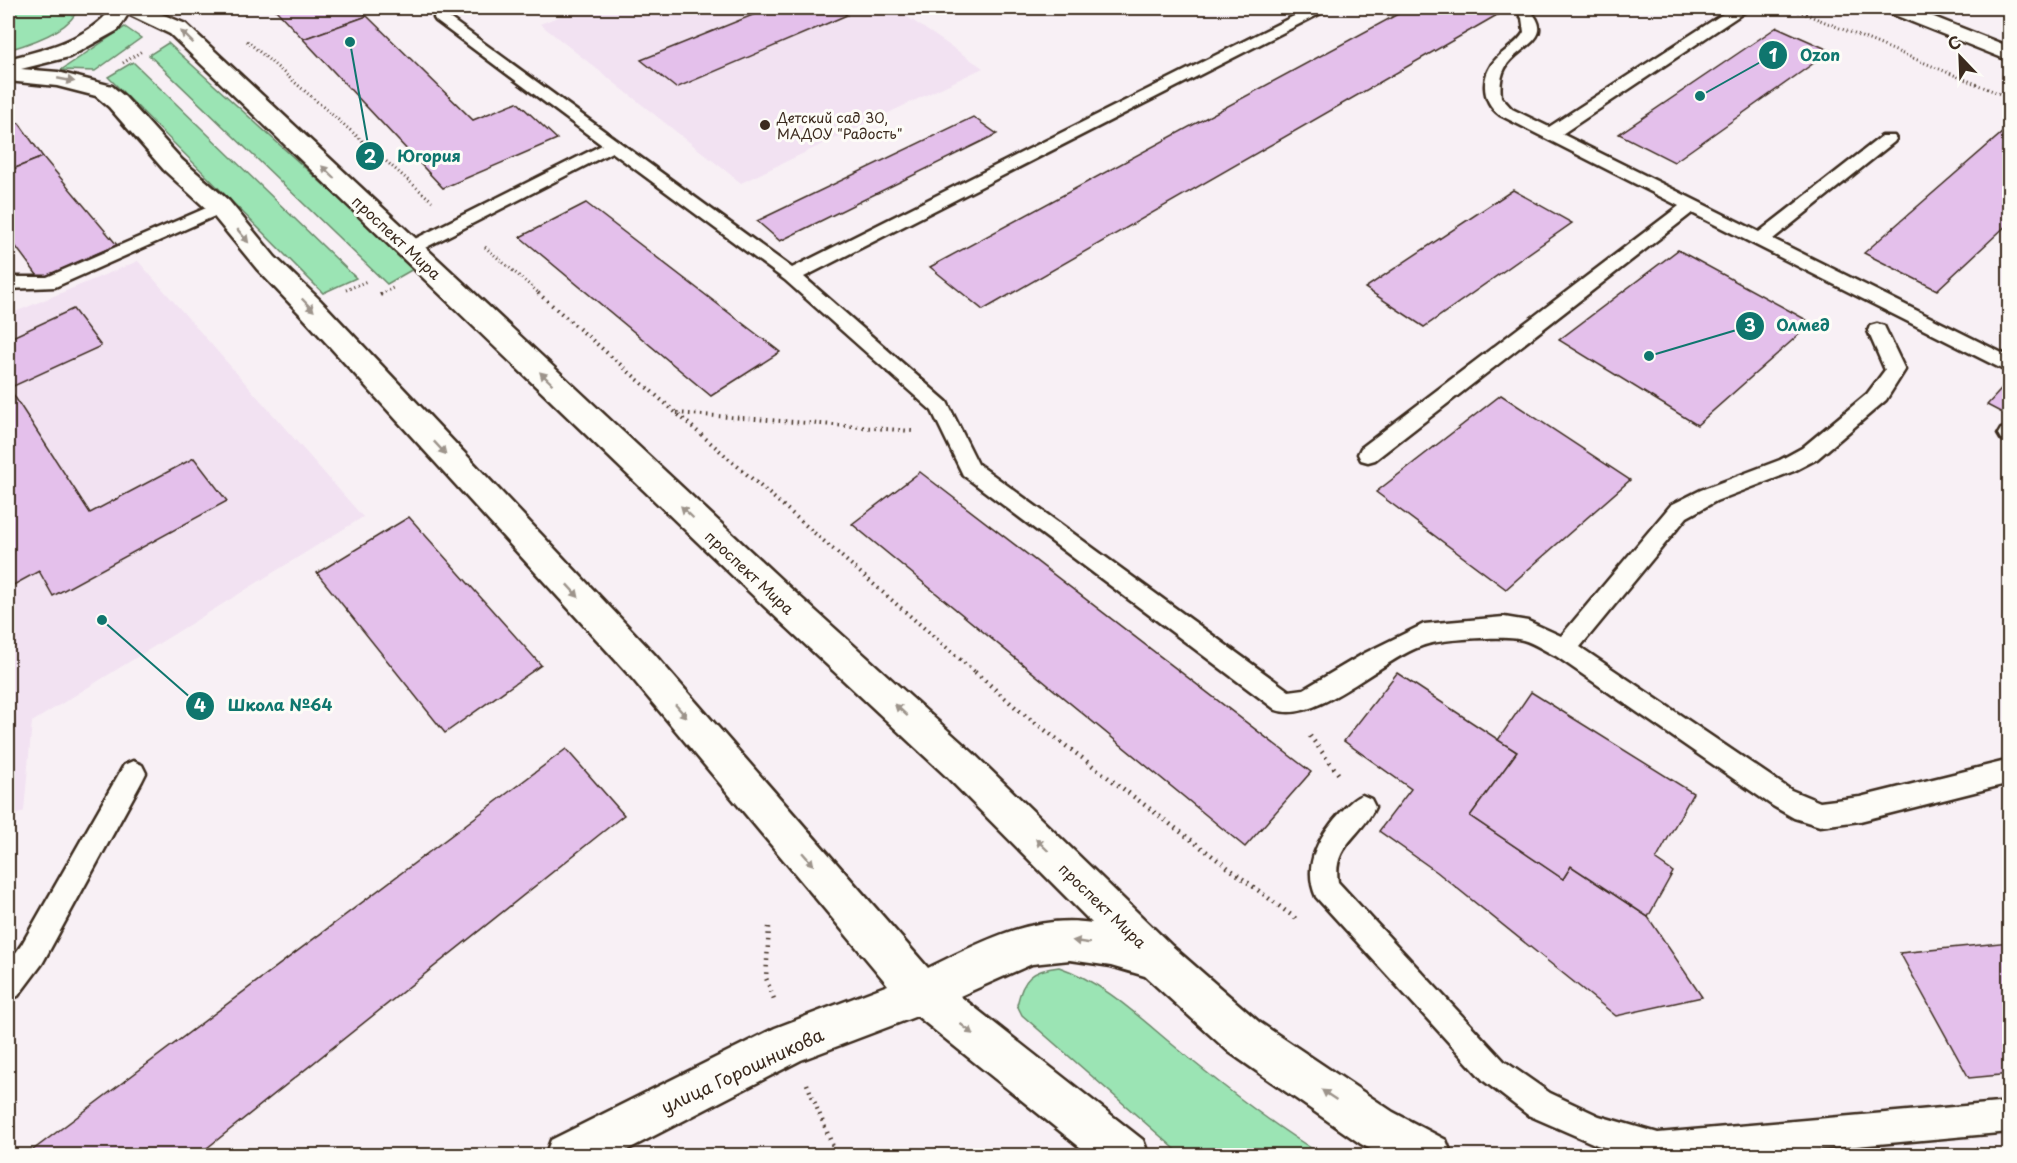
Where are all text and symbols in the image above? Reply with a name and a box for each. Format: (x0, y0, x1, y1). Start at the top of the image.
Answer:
north arrow (1930, 27, 1990, 87)
text: С (1944, 29, 1964, 56)
one-way arrow (180, 31, 194, 45)
callout: Ozon (1758, 38, 1852, 72)
text: 1 (1769, 41, 1778, 68)
text: Ozon (1800, 42, 1840, 66)
one-way arrow (56, 76, 75, 86)
place label: Детский сад 30, МАДОУ "Радость" (776, 107, 902, 144)
marker: Детский сад 30, МАДОУ "Радость" (758, 118, 772, 132)
callout: Югория (355, 139, 473, 173)
text: 2 (364, 142, 377, 169)
text: Югория (397, 143, 461, 167)
one-way arrow (321, 165, 336, 179)
street label: проспект Мира (347, 190, 447, 285)
one-way arrow (237, 228, 250, 244)
one-way arrow (300, 297, 314, 311)
callout: Олмед (1735, 309, 1842, 343)
text: 3 (1744, 311, 1756, 338)
text: Олмед (1776, 312, 1830, 336)
one-way arrow (539, 372, 554, 385)
one-way arrow (433, 440, 447, 454)
one-way arrow (681, 506, 695, 520)
street label: проспект Мира (700, 525, 800, 620)
one-way arrow (566, 583, 580, 598)
callout: Школа №64 (185, 689, 345, 723)
text: 4 (194, 691, 206, 718)
text: Школа №64 (228, 692, 332, 716)
one-way arrow (675, 703, 688, 719)
one-way arrow (894, 704, 908, 718)
one-way arrow (1034, 838, 1049, 852)
one-way arrow (801, 851, 814, 866)
street label: проспект Мира (1054, 857, 1152, 953)
one-way arrow (1071, 937, 1090, 946)
street label: улица Горошникова (656, 1020, 828, 1120)
one-way arrow (960, 1022, 975, 1034)
one-way arrow (1321, 1090, 1337, 1101)

